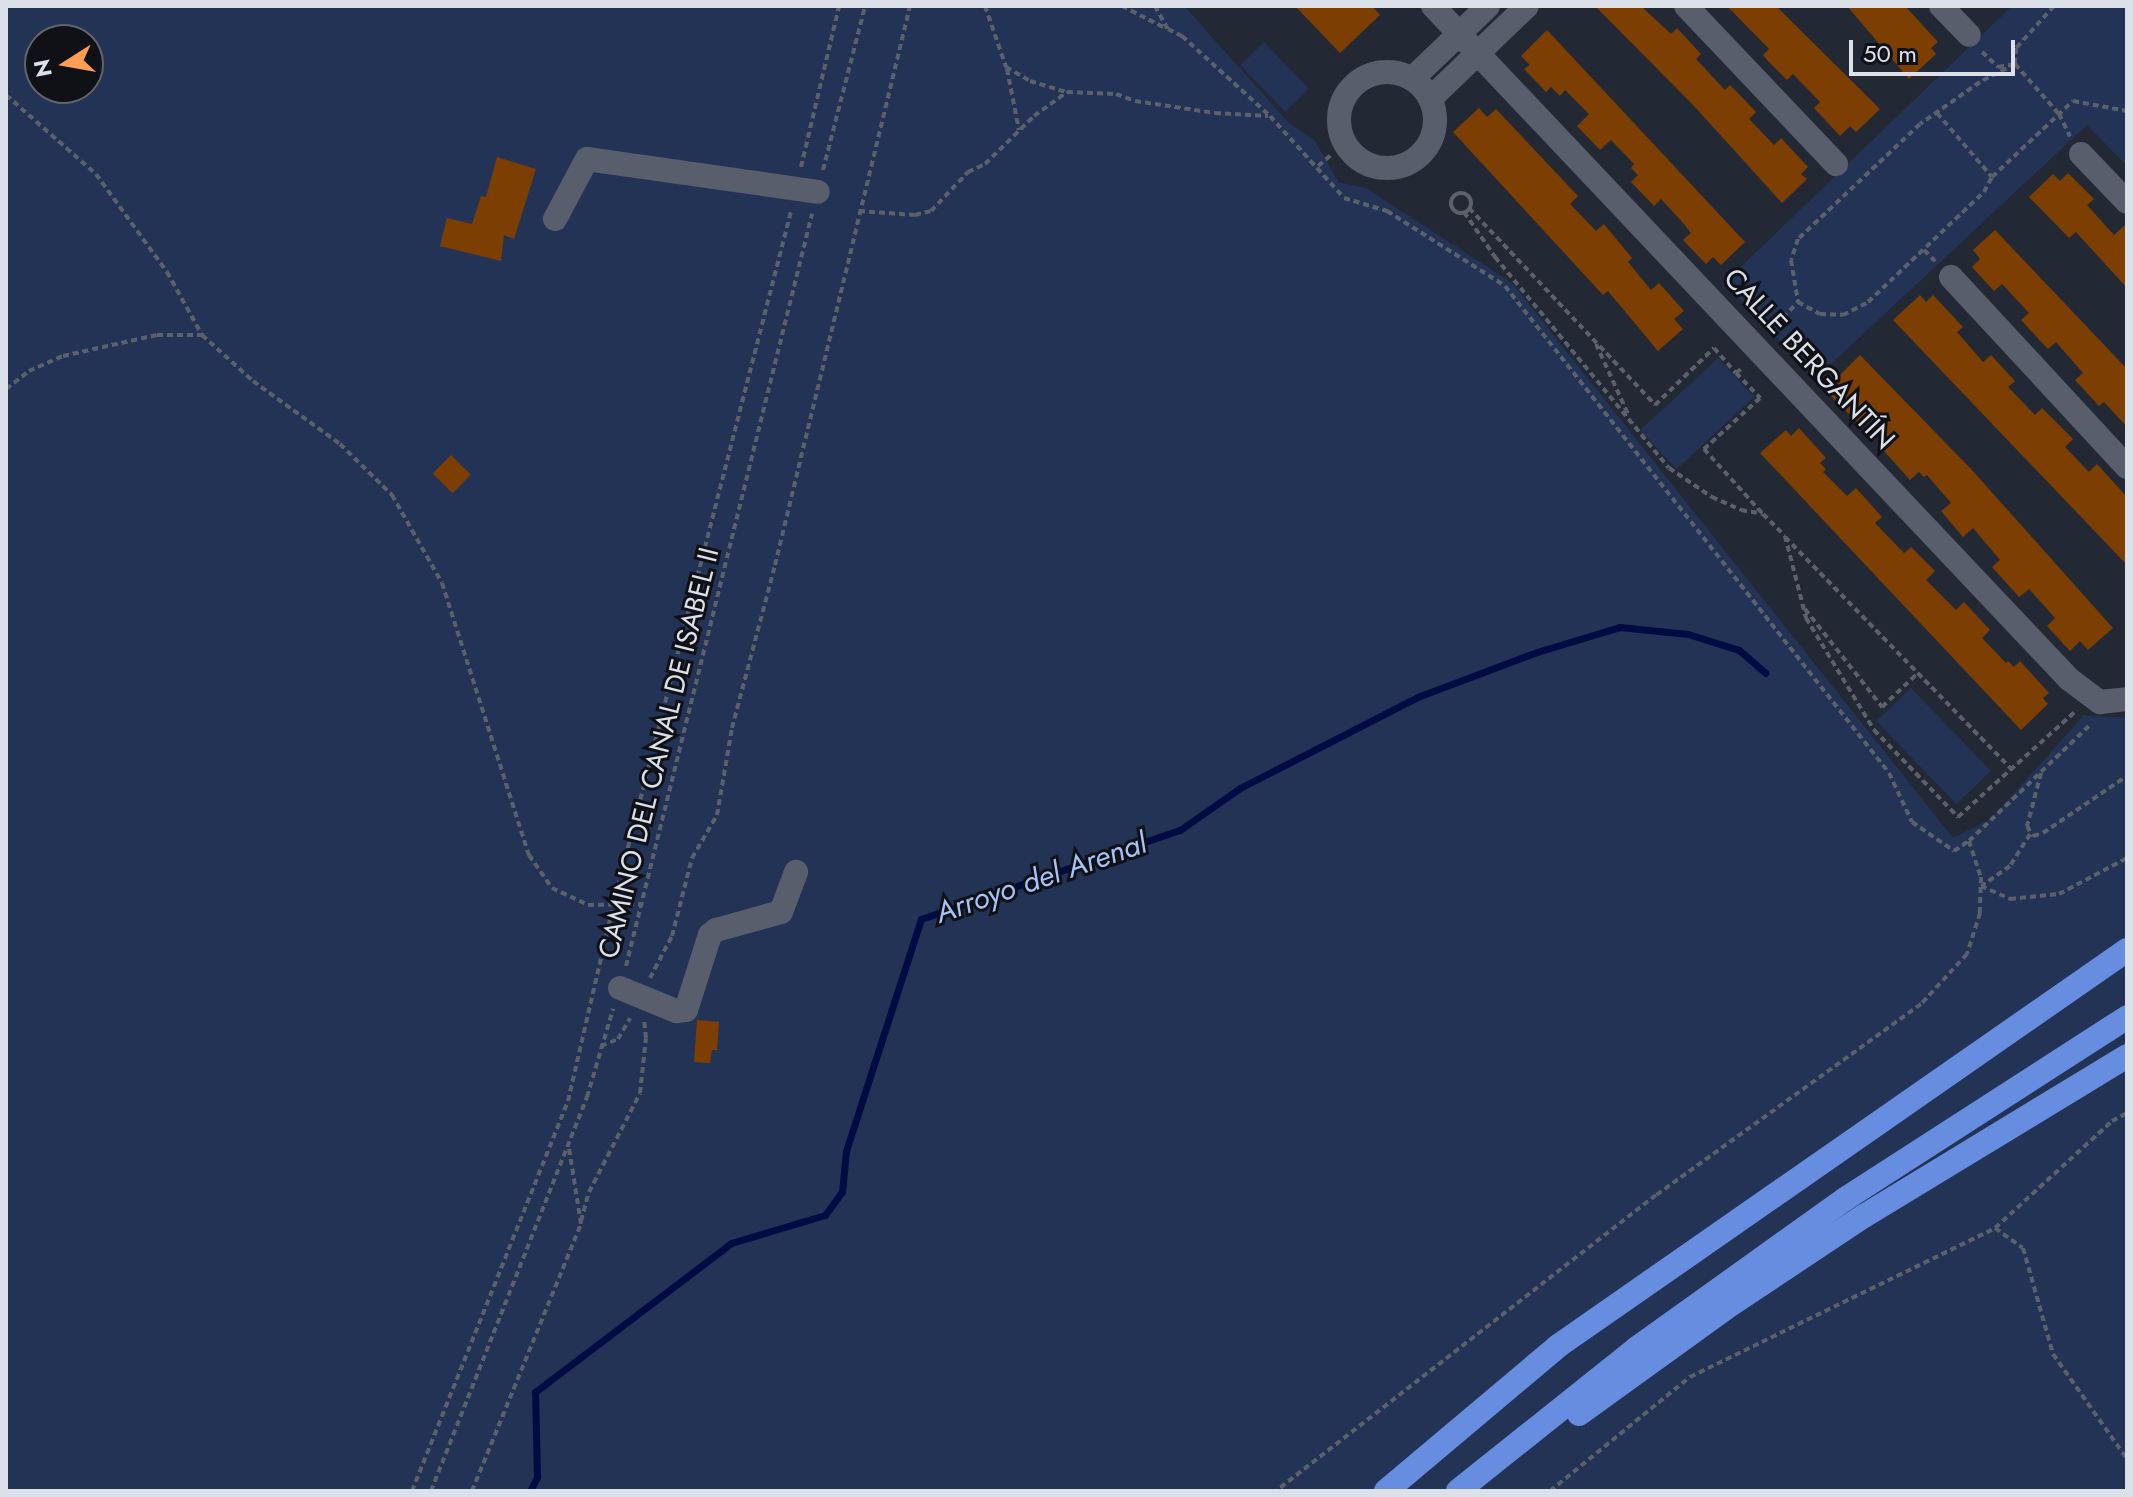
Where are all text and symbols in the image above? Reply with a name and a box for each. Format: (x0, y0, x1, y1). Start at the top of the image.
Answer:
north arrow (24, 24, 104, 104)
scale bar (1853, 24, 2019, 74)
text: 50 m (1863, 36, 1917, 71)
text: N (25, 57, 60, 80)
street label: CALLE BERGANTÍN (1716, 261, 1902, 457)
street label: CAMINO DEL CANAL DE ISABEL II (592, 544, 726, 962)
water label: Arroyo del Arenal (931, 825, 1151, 931)

